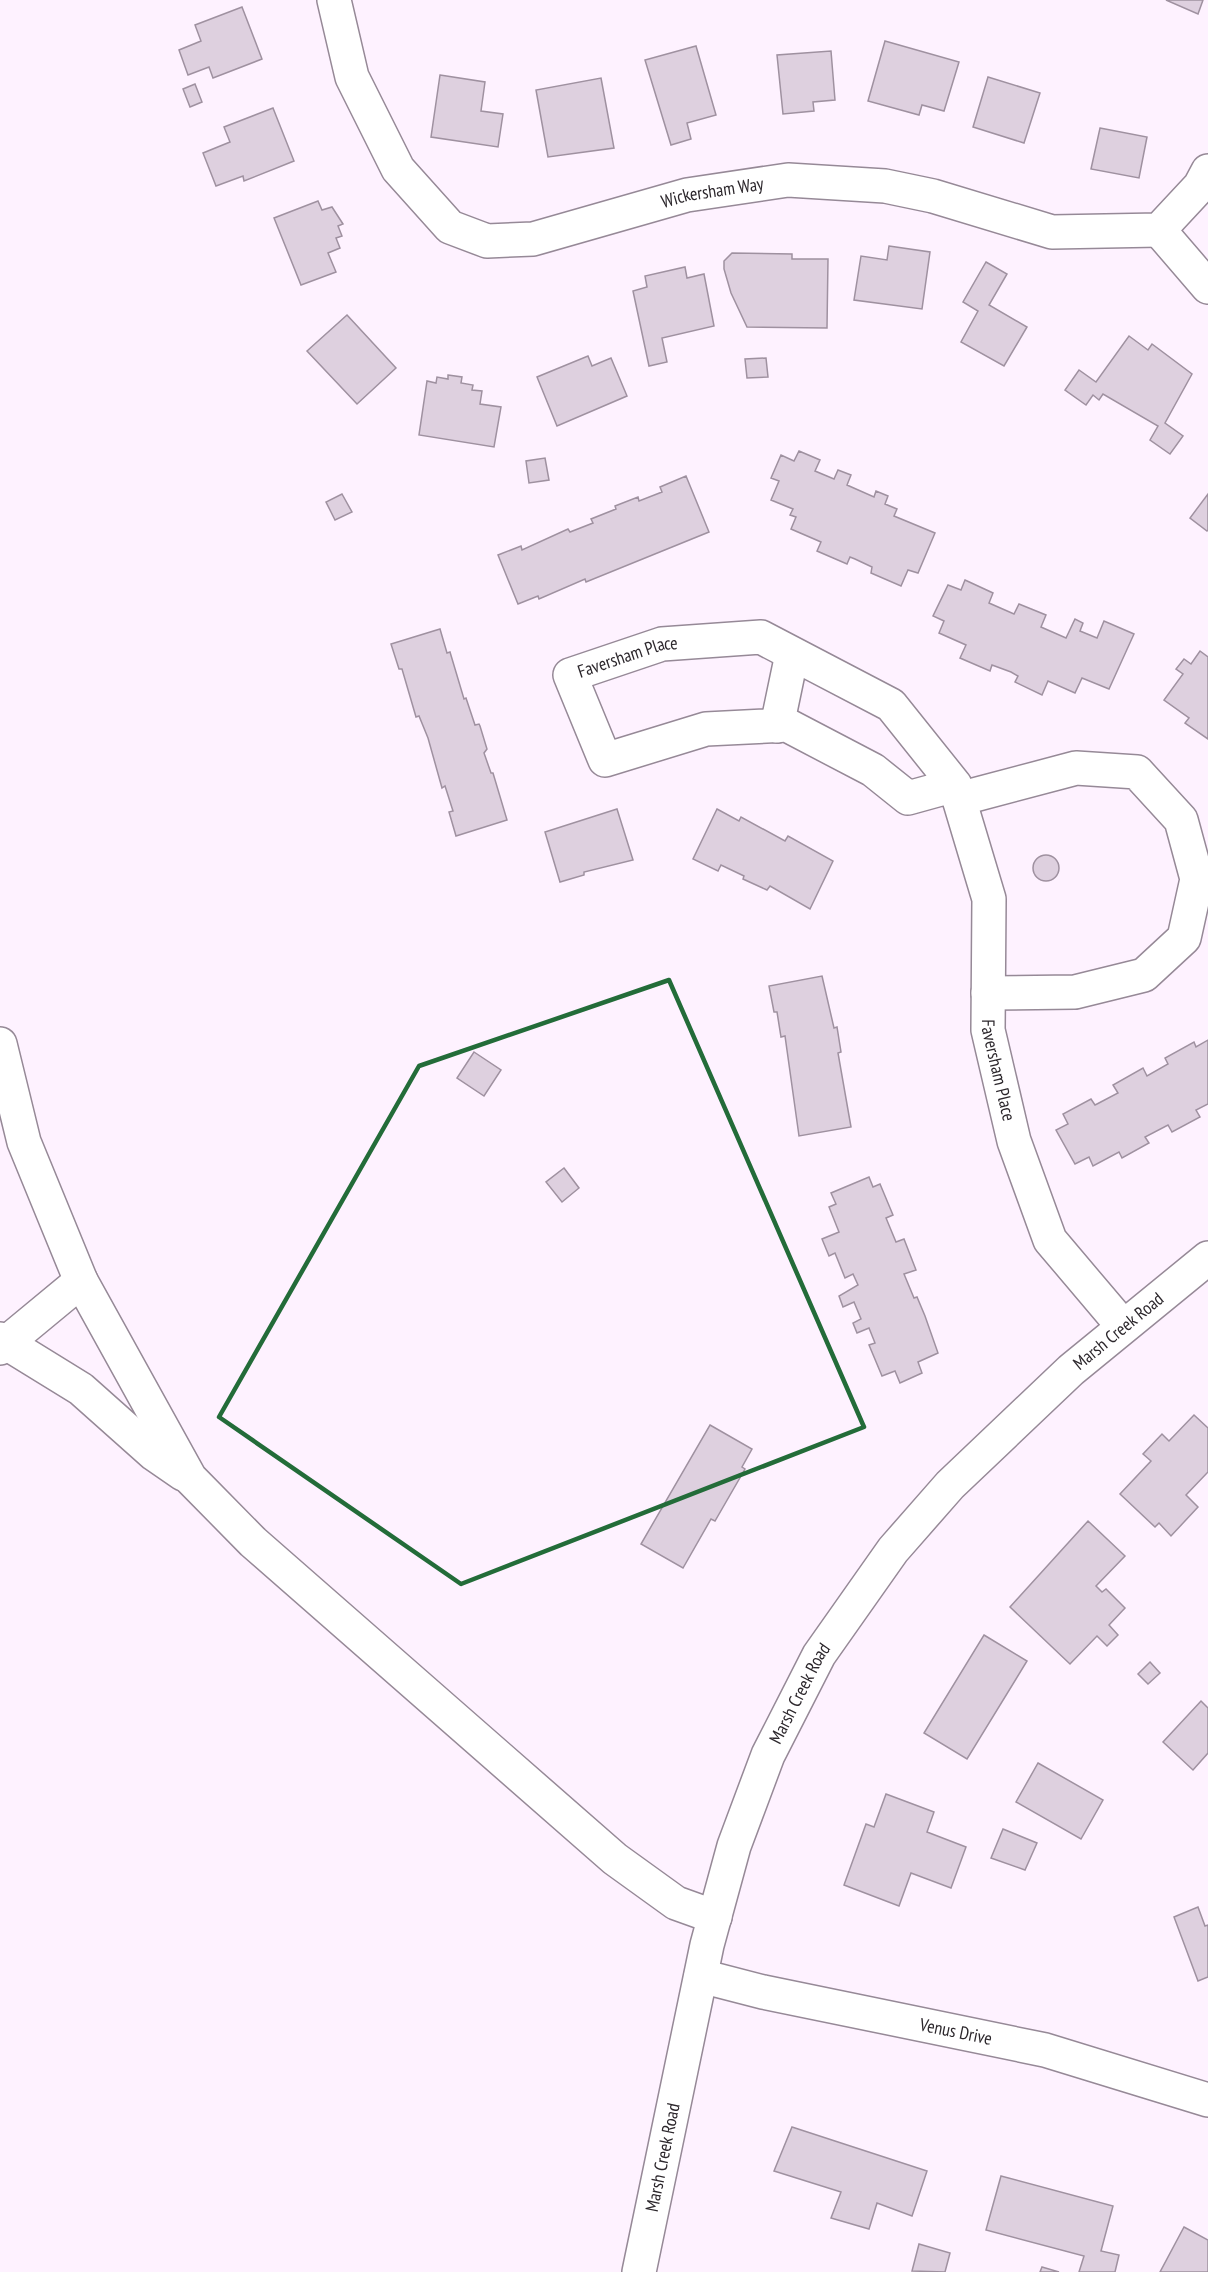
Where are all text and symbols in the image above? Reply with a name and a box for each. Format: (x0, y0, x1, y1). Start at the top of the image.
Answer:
street label: Wickersham Way (658, 172, 765, 213)
street label: Faversham Place (574, 631, 678, 683)
street label: Faversham Place (977, 1019, 1021, 1123)
street label: Marsh Creek Road (1068, 1287, 1168, 1375)
street label: Marsh Creek Road (764, 1638, 835, 1747)
street label: Venus Drive (917, 2012, 994, 2050)
street label: Marsh Creek Road (640, 2101, 685, 2214)

